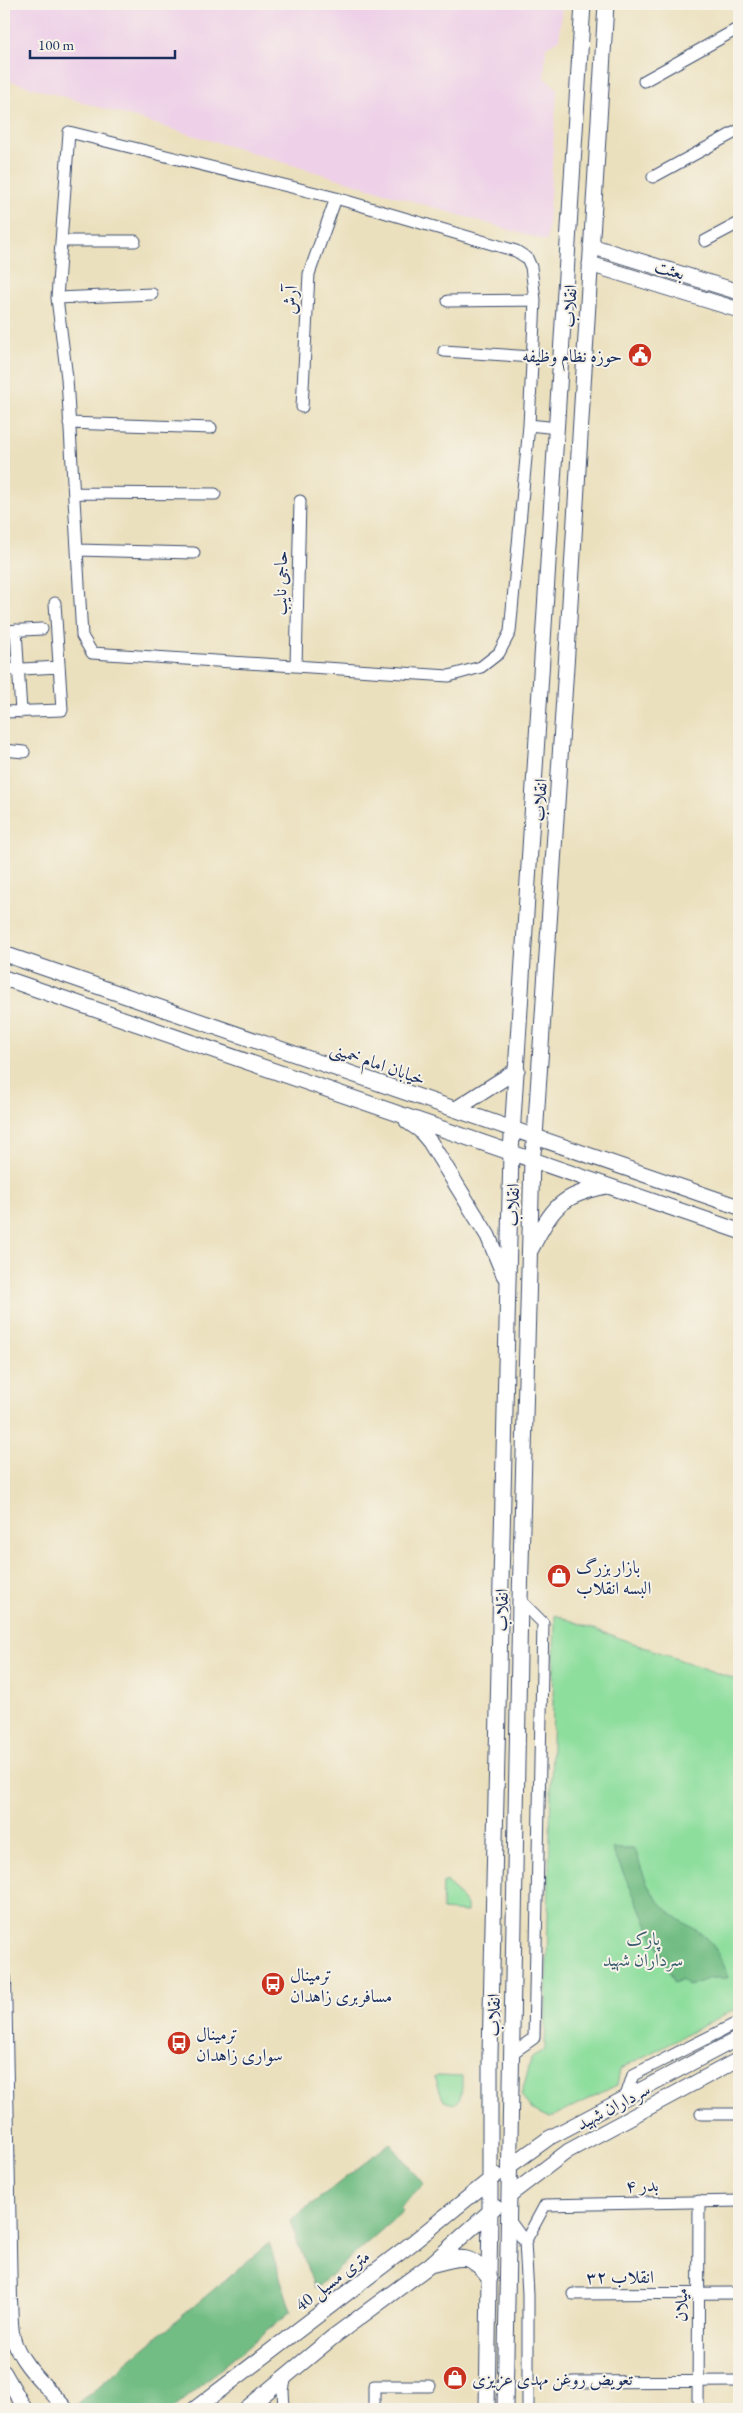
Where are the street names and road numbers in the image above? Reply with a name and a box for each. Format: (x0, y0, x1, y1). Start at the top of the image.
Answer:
street label: بعثت (652, 254, 688, 284)
street label: آرش (278, 283, 302, 315)
street label: انقلاب (556, 284, 582, 328)
street label: حاجی نایب (268, 550, 293, 616)
street label: انقلاب (526, 778, 552, 822)
street label: خیابان امام خمینی (326, 1036, 429, 1095)
street label: انقلاب (500, 1183, 524, 1227)
street label: انقلاب (489, 1588, 513, 1632)
street label: انقلاب (481, 1993, 505, 2037)
street label: سرداران شهید (572, 2077, 654, 2136)
street label: بدر ۴ (625, 2173, 659, 2197)
street label: 40 متری مسیل (290, 2244, 375, 2317)
street label: انقلاب ۳۲ (586, 2265, 654, 2288)
street label: میلان (669, 2288, 692, 2322)

